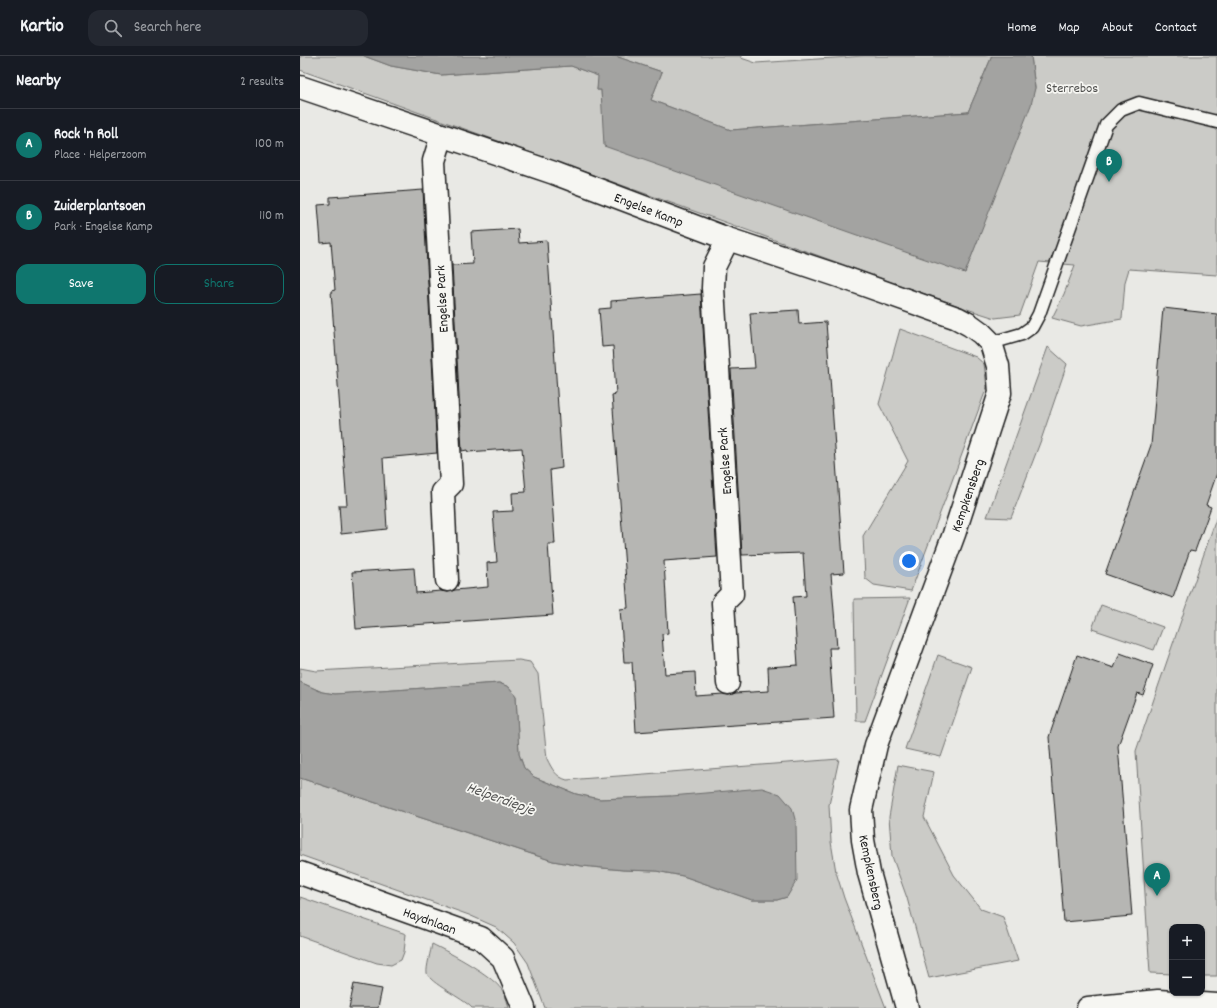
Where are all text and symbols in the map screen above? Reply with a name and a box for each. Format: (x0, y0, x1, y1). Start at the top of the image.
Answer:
search box (88, 10, 368, 46)
text: Kartio (20, 14, 64, 41)
icon: search (102, 17, 124, 39)
text: Search here (134, 17, 201, 39)
text: Home (1007, 18, 1036, 38)
text: Map (1058, 18, 1080, 38)
text: About (1102, 18, 1133, 38)
text: Contact (1155, 18, 1197, 38)
text: Nearby (16, 70, 60, 94)
text: 2 results (240, 73, 284, 92)
park label: Sterrebos (1046, 79, 1098, 99)
text: Rock 'n Roll (54, 124, 118, 146)
text: A (25, 135, 33, 154)
text: 100 m (255, 135, 284, 154)
text: Place · Helperzoom (54, 146, 146, 165)
pin: B (1096, 149, 1122, 182)
street label: Engelse Kamp (611, 188, 686, 233)
text: Zuiderplantsoen (54, 196, 146, 218)
text: B (26, 207, 32, 226)
text: 110 m (259, 207, 284, 226)
text: Park · Engelse Kamp (54, 218, 153, 237)
button: Save (16, 264, 146, 304)
button: Share (154, 264, 284, 304)
street label: Engelse Park (431, 264, 455, 333)
street label: Engelse Park (714, 426, 738, 495)
street label: Kempkensberg (947, 456, 991, 535)
your location (899, 551, 919, 571)
water label: Helperdiepje (463, 777, 539, 823)
street label: Kempkensberg (852, 833, 888, 912)
pin: A (1144, 863, 1170, 896)
street label: Haydnlaan (400, 903, 459, 941)
map controls (1169, 924, 1205, 996)
button: + (1169, 924, 1205, 960)
button: − (1169, 960, 1205, 996)

